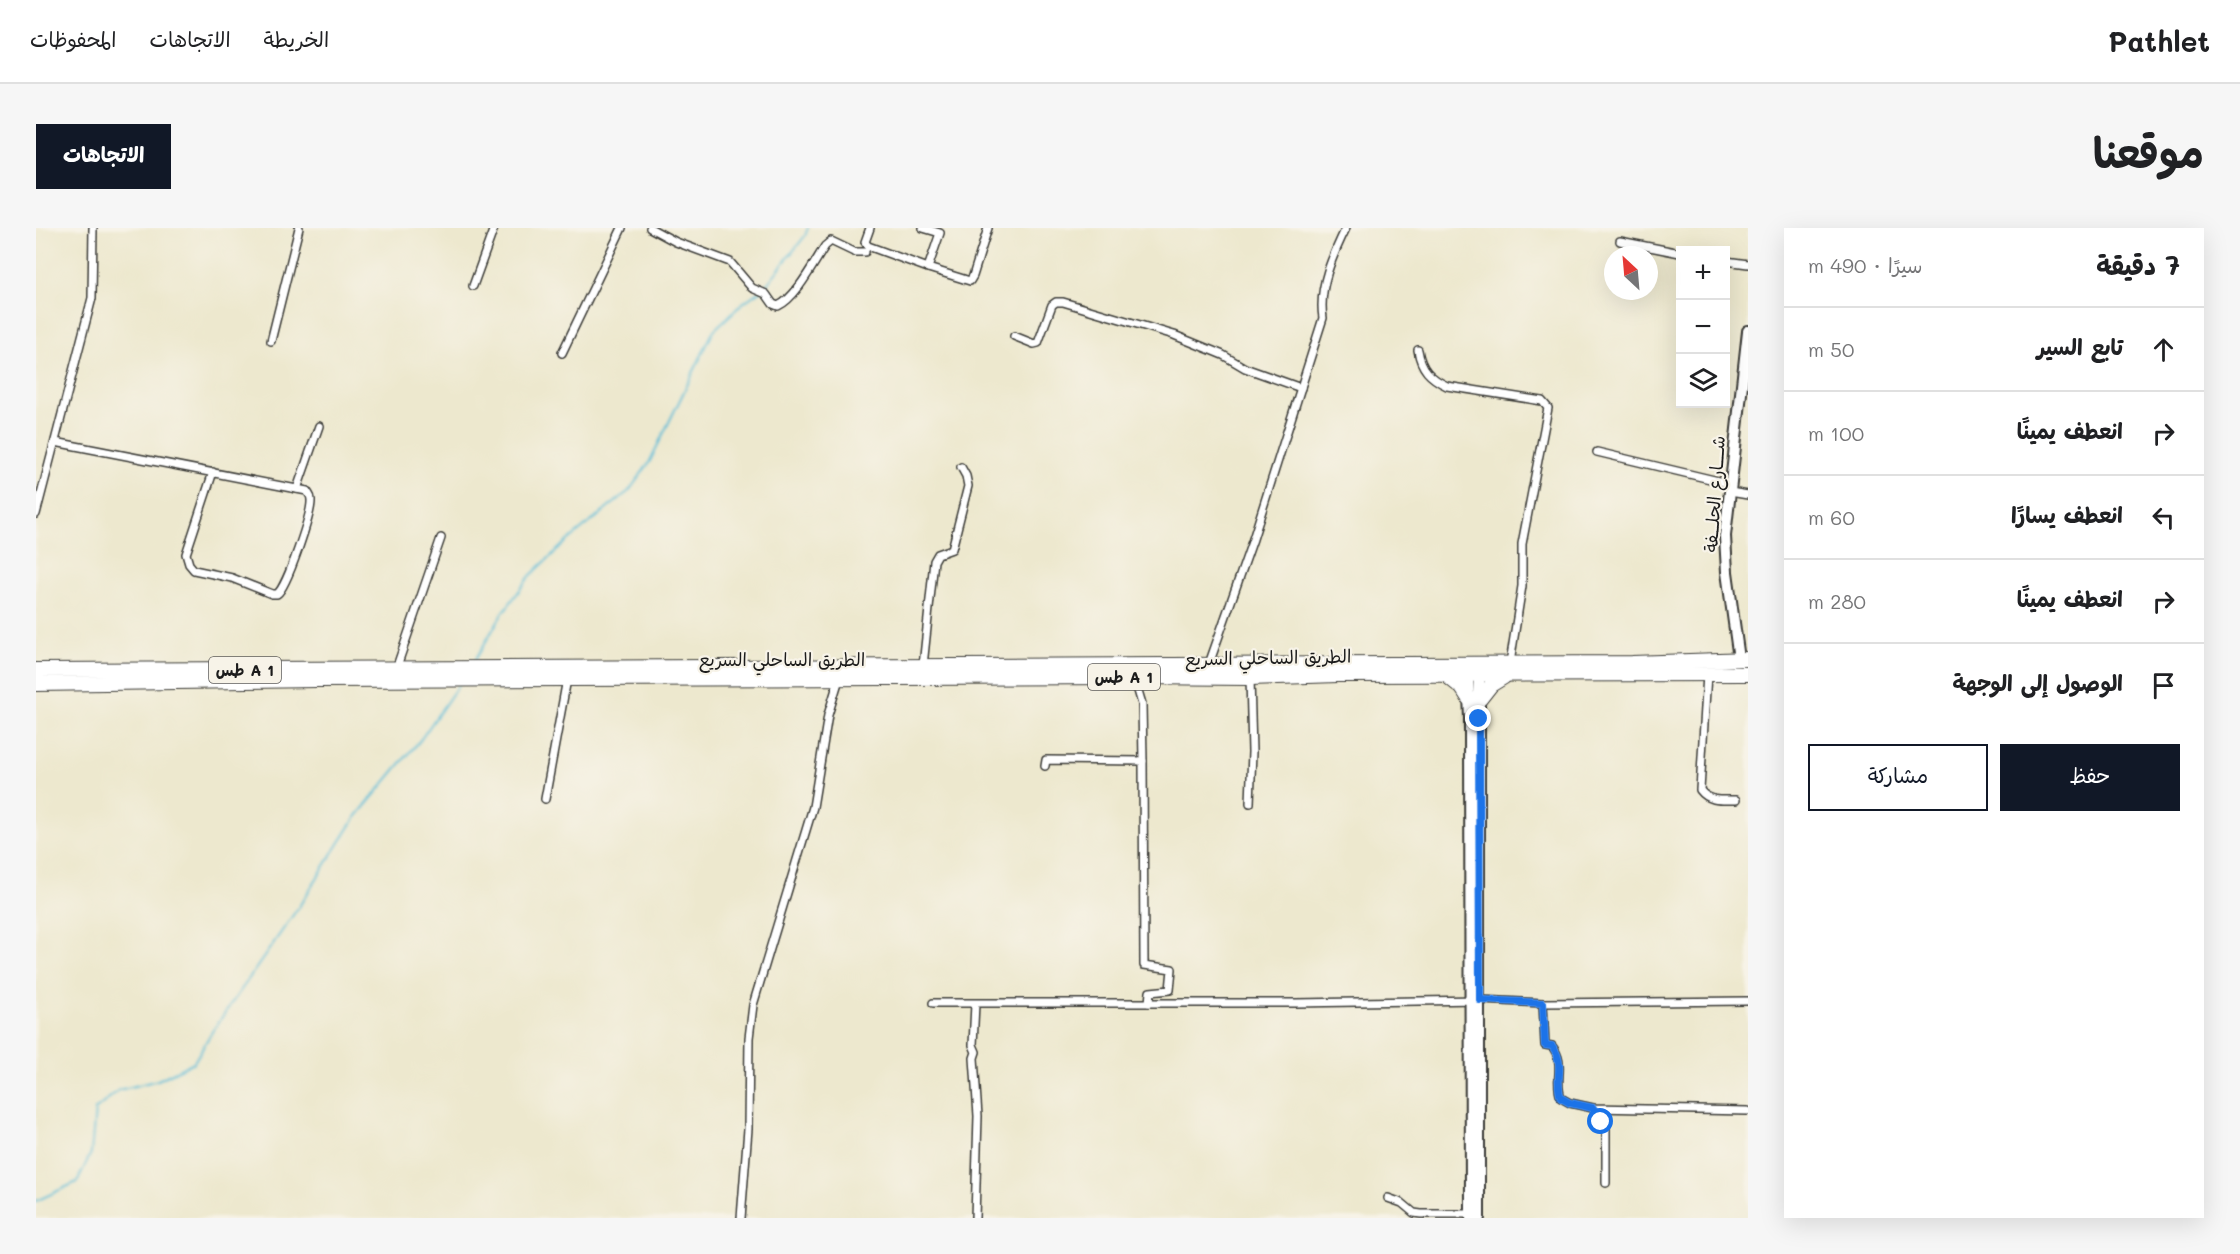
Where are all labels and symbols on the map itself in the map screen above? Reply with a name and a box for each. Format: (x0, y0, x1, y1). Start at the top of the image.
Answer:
north arrow (1604, 246, 1658, 300)
street label: شــــارع الحلـــفة (1698, 435, 1731, 553)
street label: الطريق الساحلي السريع (1185, 644, 1352, 675)
street label: الطريق الساحلي السريع (699, 647, 865, 676)
road number: طس A 1 (209, 657, 281, 683)
road number: طس A 1 (1088, 664, 1160, 690)
route end (1465, 705, 1491, 731)
route start (1587, 1108, 1613, 1134)

